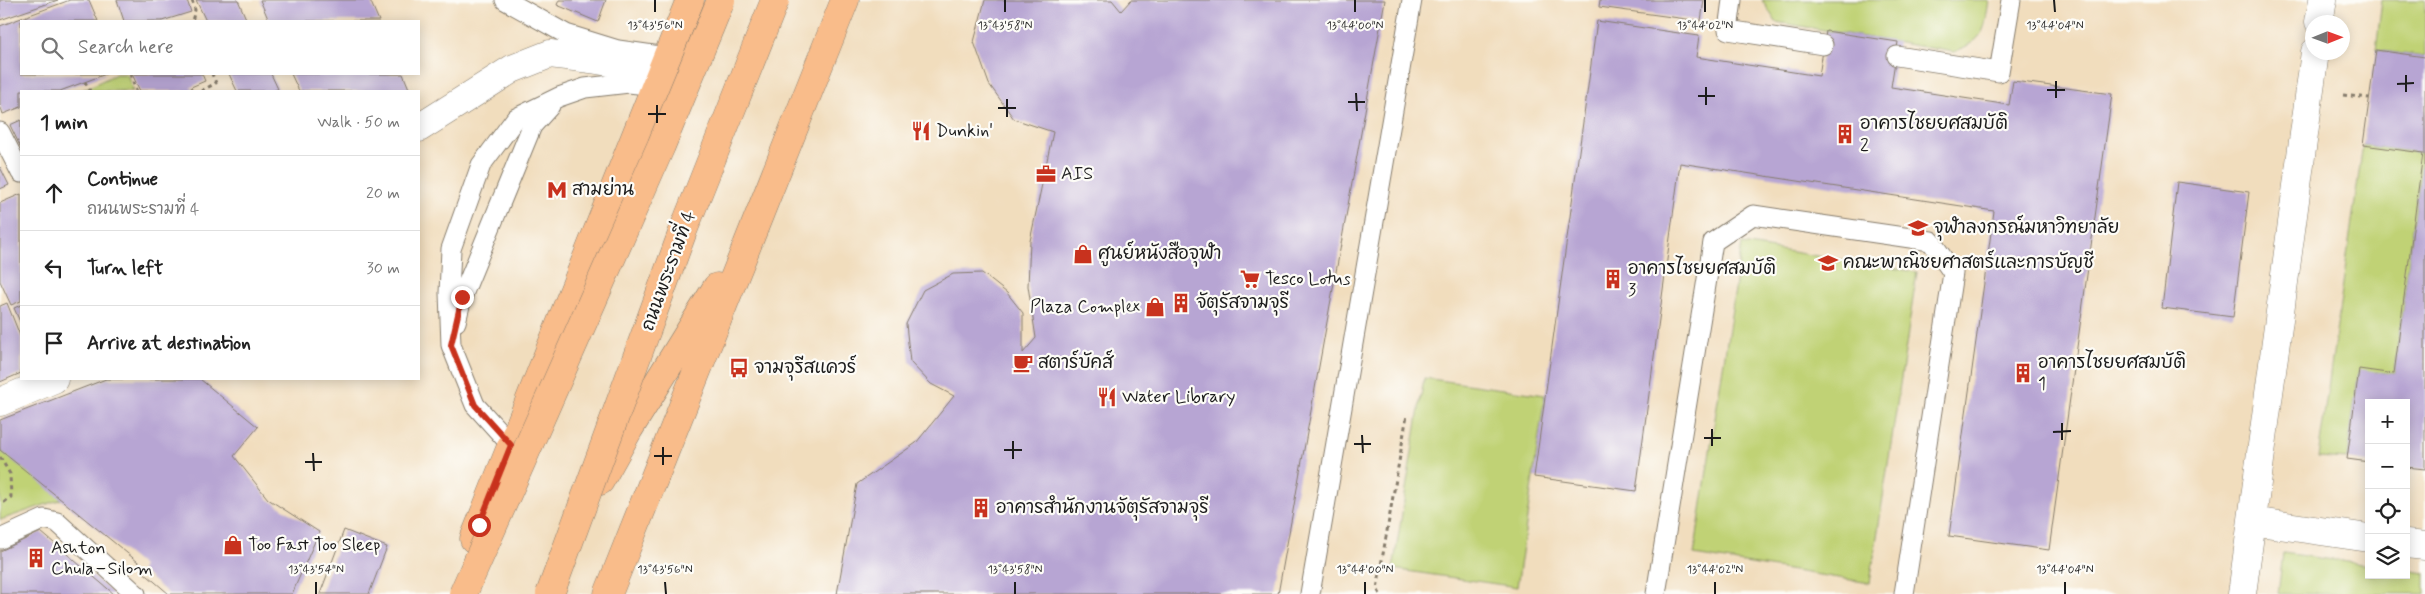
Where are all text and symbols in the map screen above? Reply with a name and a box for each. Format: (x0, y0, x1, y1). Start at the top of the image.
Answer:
north arrow (2305, 15, 2350, 60)
text: 13°43'56"N (627, 18, 683, 34)
text: 13°43'58"N (977, 18, 1033, 34)
text: 13°44'00"N (1326, 18, 1384, 34)
text: 13°44'02"N (1677, 18, 1733, 34)
text: 13°44'04"N (2026, 18, 2084, 34)
search box (20, 20, 420, 75)
icon: search (38, 34, 66, 62)
text: Search here (78, 35, 174, 60)
text: 1 min (40, 109, 88, 137)
place label: อาคารไชยยศสมบัติ 2 (1860, 110, 2008, 157)
text: Walk · 50 m (317, 112, 400, 133)
place label: Dunkin' (936, 119, 993, 143)
restaurant icon: Dunkin' (910, 120, 932, 142)
building icon: อาคารไชยยศสมบัติ 2 (1834, 123, 1856, 145)
place label: AIS (1061, 162, 1093, 186)
office icon: AIS (1035, 163, 1057, 185)
text: Continue (87, 167, 158, 192)
place label: สามย่าน (572, 177, 634, 202)
icon: ahead (40, 179, 68, 207)
metro station icon: สามย่าน (546, 179, 568, 201)
text: 20 m (366, 183, 400, 204)
text: ถนนพระรามที่ 4 (87, 199, 199, 220)
street label: ถนนพระรามที่ 4 (630, 205, 702, 334)
place label: จุฬาลงกรณ์มหาวิทยาลัย (1933, 214, 2119, 241)
school or university icon: จุฬาลงกรณ์มหาวิทยาลัย (1907, 217, 1929, 239)
place label: ศูนย์หนังสือจุฬา (1098, 240, 1222, 267)
shop icon: ศูนย์หนังสือจุฬา (1072, 243, 1094, 265)
place label: คณะพาณิชยศาสตร์และการบัญชี (1843, 249, 2094, 275)
school or university icon: คณะพาณิชยศาสตร์และการบัญชี (1817, 252, 1839, 274)
icon: left (40, 254, 68, 282)
place label: อาคารไชยยศสมบัติ 3 (1628, 255, 1776, 302)
text: Turn left (87, 256, 163, 281)
text: 30 m (367, 258, 400, 279)
place label: Tesco Lotus (1265, 267, 1351, 291)
supermarket icon: Tesco Lotus (1239, 268, 1261, 290)
building icon: อาคารไชยยศสมบัติ 3 (1602, 268, 1624, 290)
route end (451, 286, 474, 309)
place label: จัตุรัสจามจุรี (1196, 290, 1289, 316)
building icon: จัตุรัสจามจุรี (1170, 292, 1192, 314)
place label: Plaza Complex (1030, 295, 1140, 319)
shop icon: Plaza Complex (1144, 296, 1166, 318)
icon: arrive (40, 329, 68, 357)
text: Arrive at destination (87, 331, 251, 356)
place label: สตาร์บัคส์ (1038, 349, 1115, 375)
place label: อาคารไชยยศสมบัติ 1 (2038, 349, 2186, 396)
cafe icon: สตาร์บัคส์ (1012, 352, 1034, 374)
place label: จามจุรีสแควร์ (754, 354, 857, 381)
bus stop icon: จามจุรีสแควร์ (728, 357, 750, 379)
building icon: อาคารไชยยศสมบัติ 1 (2012, 362, 2034, 384)
place label: Water Library (1122, 385, 1235, 409)
restaurant icon: Water Library (1096, 386, 1118, 408)
map controls (2365, 399, 2410, 579)
button: + (2365, 399, 2410, 444)
button: − (2365, 444, 2410, 489)
button: locate (2365, 489, 2410, 534)
place label: อาคารสำนักงานจัตุรัสจามจุรี (996, 495, 1209, 521)
building icon: อาคารสำนักงานจัตุรัสจามจุรี (970, 497, 992, 519)
route start (468, 514, 491, 537)
place label: Too Fast Too Sleep (248, 533, 380, 557)
shop icon: Too Fast Too Sleep (222, 534, 244, 556)
button: layers (2365, 534, 2410, 579)
place label: Ashton Chula–Silom (51, 536, 153, 581)
building icon: Ashton Chula–Silom (25, 547, 47, 569)
text: 13°43'54"N (288, 562, 344, 578)
text: 13°43'56"N (637, 562, 693, 578)
text: 13°43'58"N (987, 562, 1043, 578)
text: 13°44'00"N (1336, 562, 1394, 578)
text: 13°44'02"N (1687, 562, 1743, 578)
text: 13°44'04"N (2036, 562, 2094, 578)

